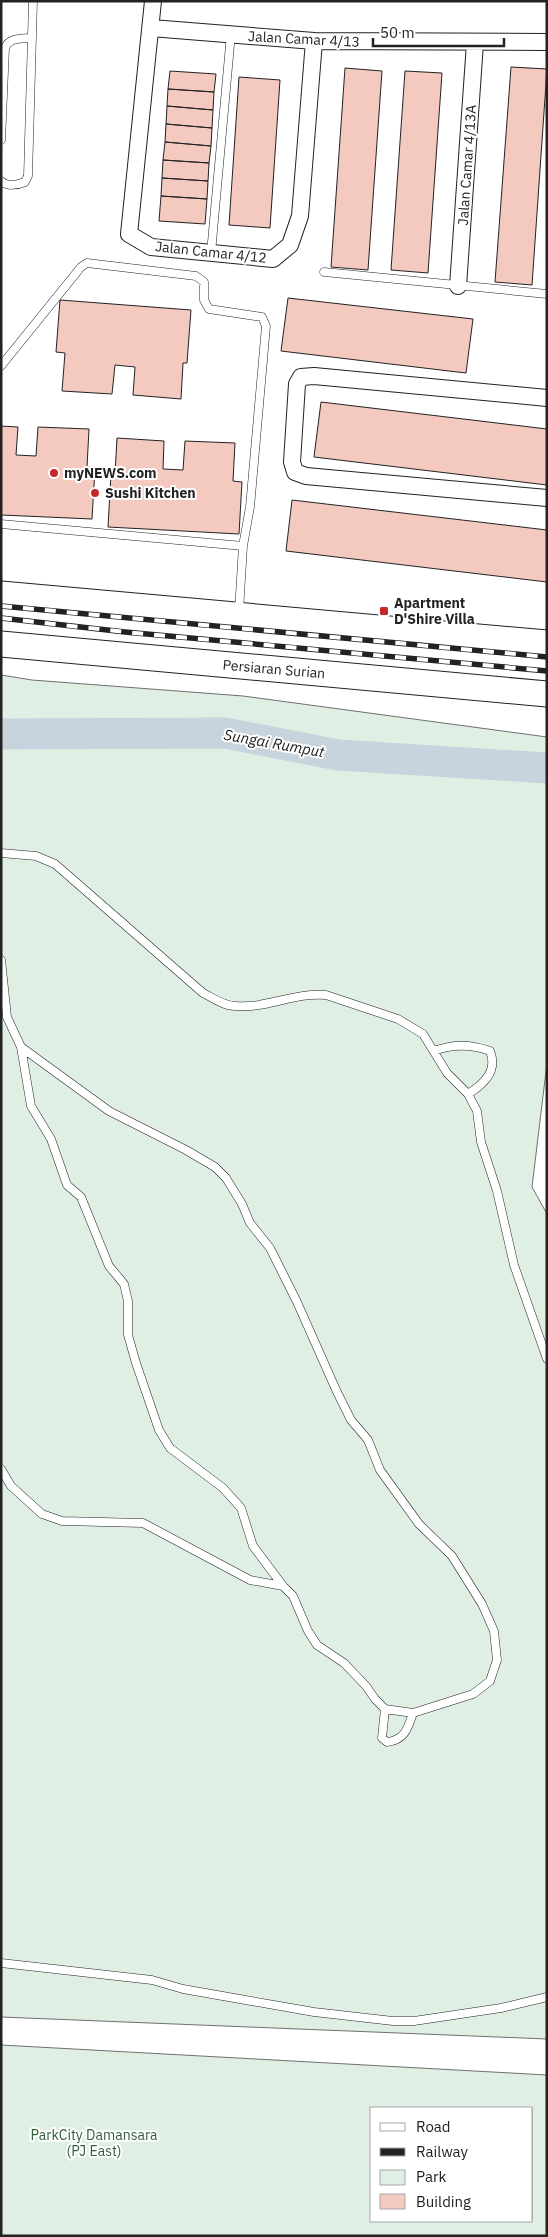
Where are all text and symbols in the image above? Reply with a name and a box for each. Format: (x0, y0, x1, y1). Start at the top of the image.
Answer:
scale bar (373, 15, 504, 47)
text: 50 m (380, 23, 415, 42)
street label: Jalan Camar 4/13 (248, 27, 360, 51)
street label: Jalan Camar 4/13A (454, 104, 480, 226)
street label: Jalan Camar 4/12 (154, 237, 268, 267)
place label: myNEWS.com (64, 464, 157, 482)
marker: myNEWS.com (48, 467, 60, 479)
place label: Sushi Kitchen (105, 484, 196, 502)
marker: Sushi Kitchen (89, 487, 101, 499)
place label: Apartment D'Shire Villa (394, 594, 475, 628)
marker: Apartment D'Shire Villa (378, 605, 390, 617)
street label: Persiaran Surian (222, 656, 326, 682)
water label: Sungai Rumput (222, 725, 327, 761)
legend (370, 2107, 533, 2222)
text: Road (416, 2117, 451, 2136)
park label: ParkCity Damansara (PJ East) (31, 2126, 158, 2160)
text: Railway (416, 2142, 469, 2161)
text: Park (416, 2167, 446, 2186)
text: Building (416, 2192, 471, 2211)

